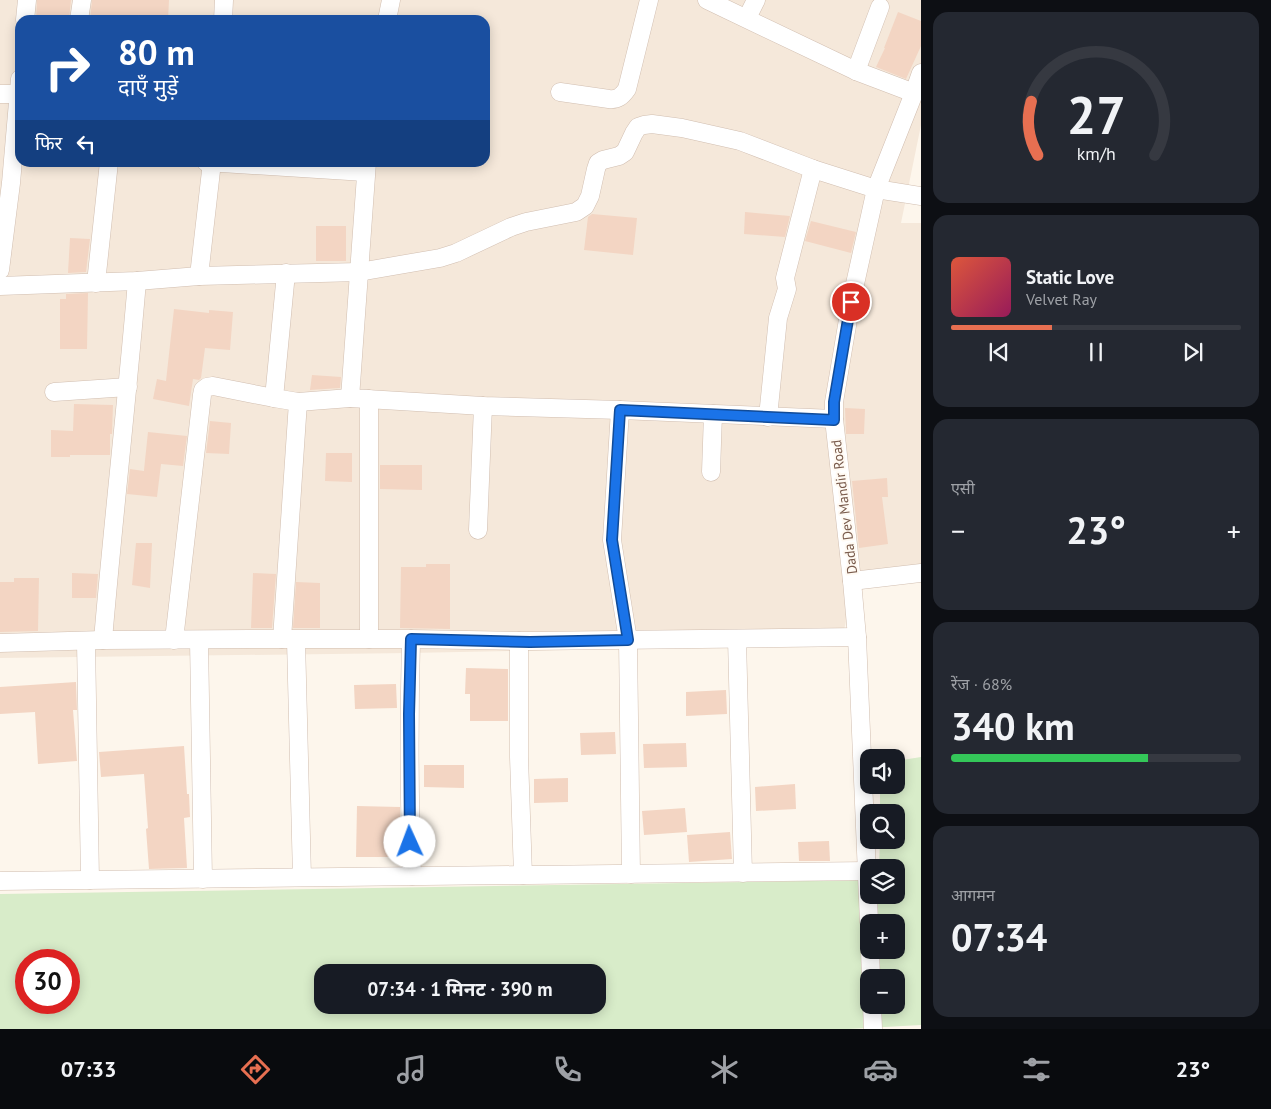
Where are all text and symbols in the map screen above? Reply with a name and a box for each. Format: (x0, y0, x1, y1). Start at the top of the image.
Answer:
text: 80 m (118, 29, 195, 75)
icon: right (35, 35, 100, 100)
text: दाएँ मुड़ें (118, 73, 178, 101)
text: 27 (1067, 81, 1125, 148)
icon: left (72, 130, 100, 158)
text: फिर (35, 131, 62, 155)
text: km/h (1076, 142, 1116, 165)
text: Static Love (1026, 265, 1114, 289)
pin (830, 281, 872, 323)
icon: arrive (837, 288, 865, 316)
text: Velvet Ray (1026, 289, 1097, 309)
icon: previous (985, 338, 1013, 366)
icon: pause (1082, 338, 1110, 366)
icon: next (1179, 338, 1207, 366)
street label: Dada Dev Mandir Road (827, 439, 861, 575)
text: एसी (951, 478, 975, 498)
text: 23° (1066, 505, 1126, 554)
text: − (951, 512, 965, 549)
text: + (1227, 512, 1241, 549)
text: रेंज · 68% (951, 674, 1012, 694)
text: 340 km (951, 701, 1075, 750)
map controls (860, 749, 905, 1014)
button: sound (860, 749, 905, 794)
button: search (860, 804, 905, 849)
position arrow (383, 815, 435, 867)
button: layers (860, 859, 905, 904)
text: आगमन (951, 885, 995, 905)
text: 07:34 (951, 912, 1047, 961)
button: + (860, 914, 905, 959)
speed limit sign: 30 (15, 949, 80, 1014)
button: − (860, 969, 905, 1014)
text: 07:34 · 1 मिनट · 390 m (368, 977, 552, 1001)
icon: directions (238, 1052, 273, 1087)
icon: music (394, 1052, 429, 1087)
icon: phone (550, 1052, 585, 1087)
icon: climate (707, 1052, 742, 1087)
icon: car (863, 1052, 898, 1087)
icon: filters (1019, 1052, 1054, 1087)
text: 07:33 (61, 1055, 116, 1083)
text: 23° (1176, 1055, 1210, 1083)

